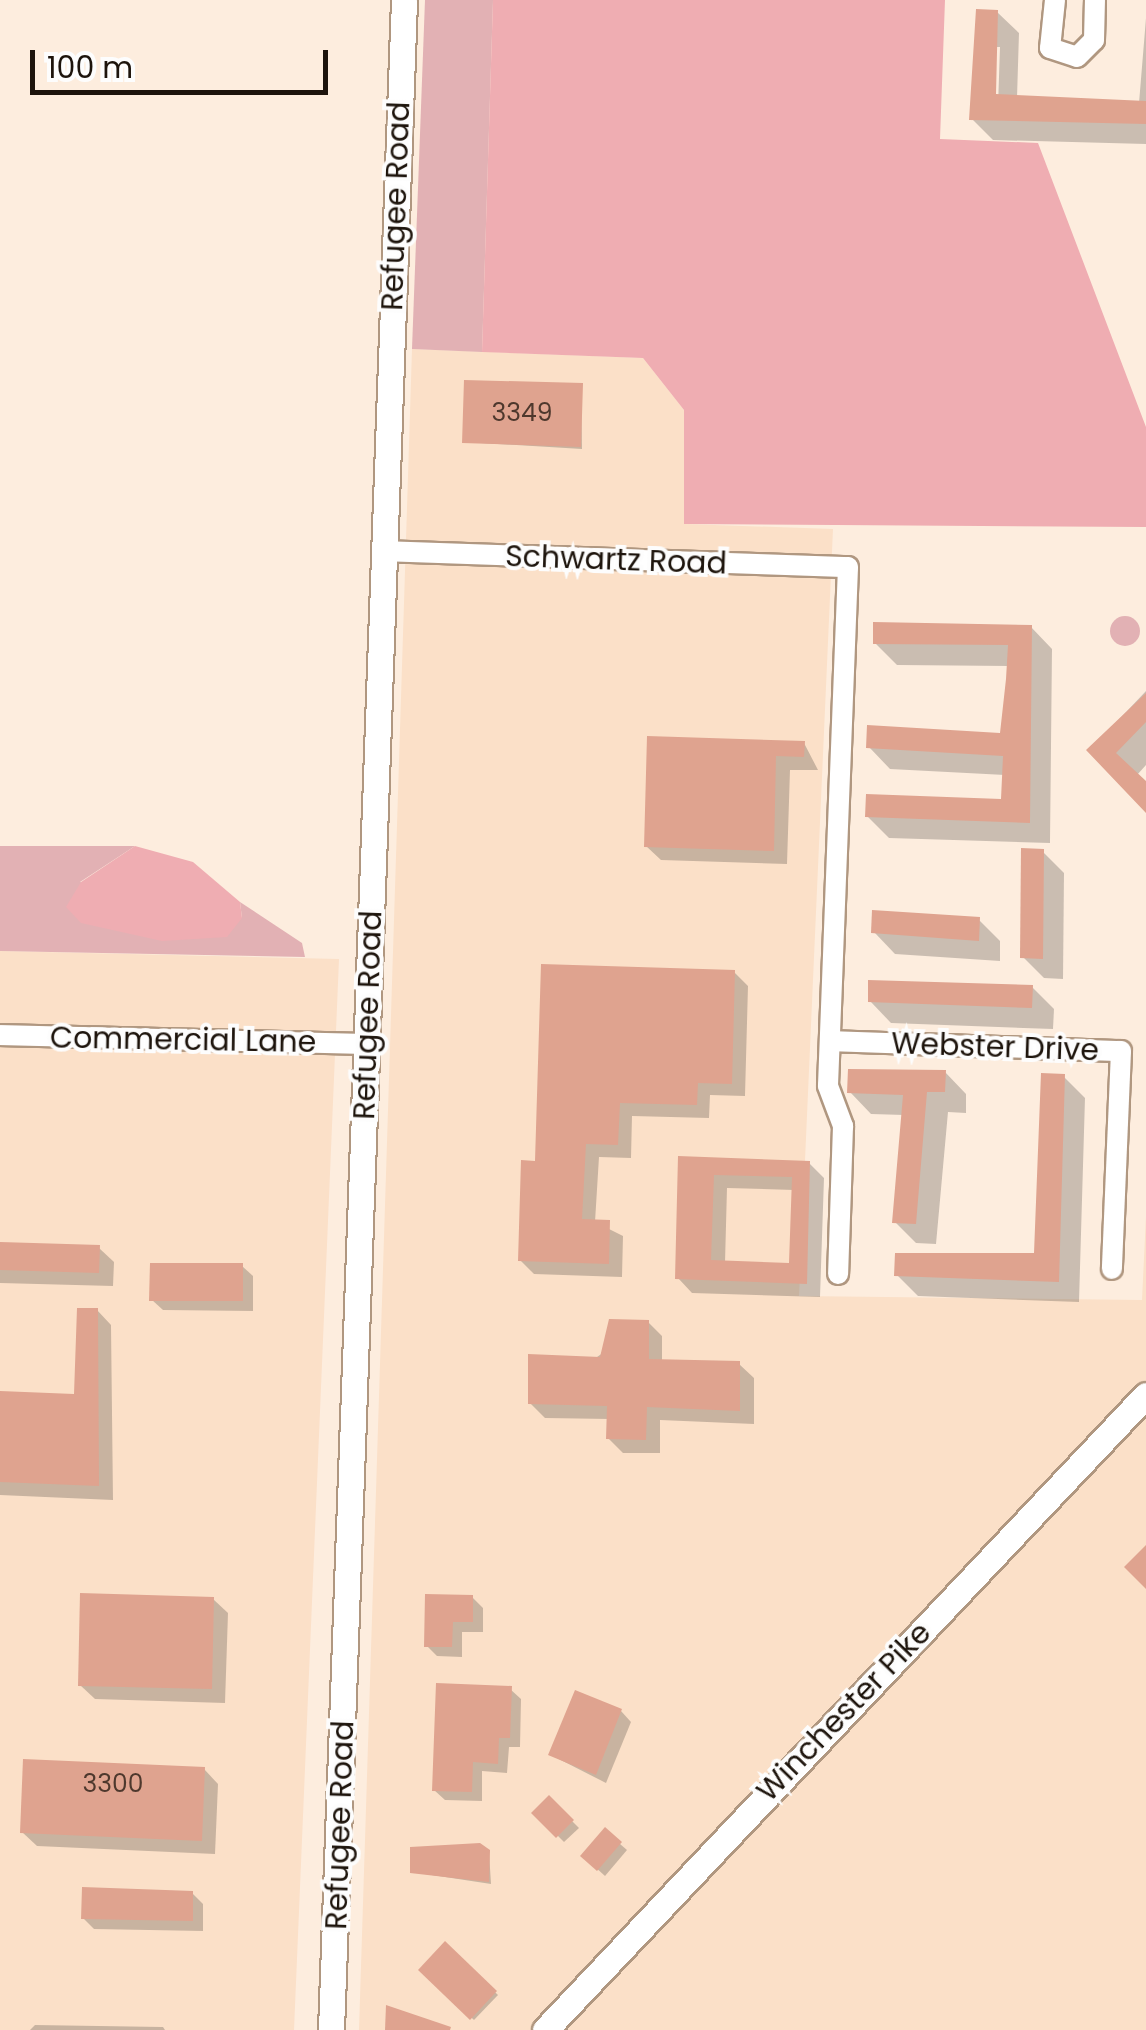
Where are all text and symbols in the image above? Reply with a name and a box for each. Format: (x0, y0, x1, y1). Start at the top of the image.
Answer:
scale bar (35, 30, 332, 92)
text: 100 m (47, 46, 133, 89)
street label: Refugee Road (374, 101, 418, 311)
house number: 3349 (492, 398, 552, 428)
street label: Schwartz Road (505, 538, 727, 582)
street label: Refugee Road (346, 910, 390, 1120)
street label: Commercial Lane (50, 1020, 316, 1060)
street label: Webster Drive (891, 1025, 1099, 1069)
street label: Winchester Pike (749, 1615, 939, 1809)
street label: Refugee Road (318, 1720, 362, 1930)
house number: 3300 (83, 1769, 143, 1799)

